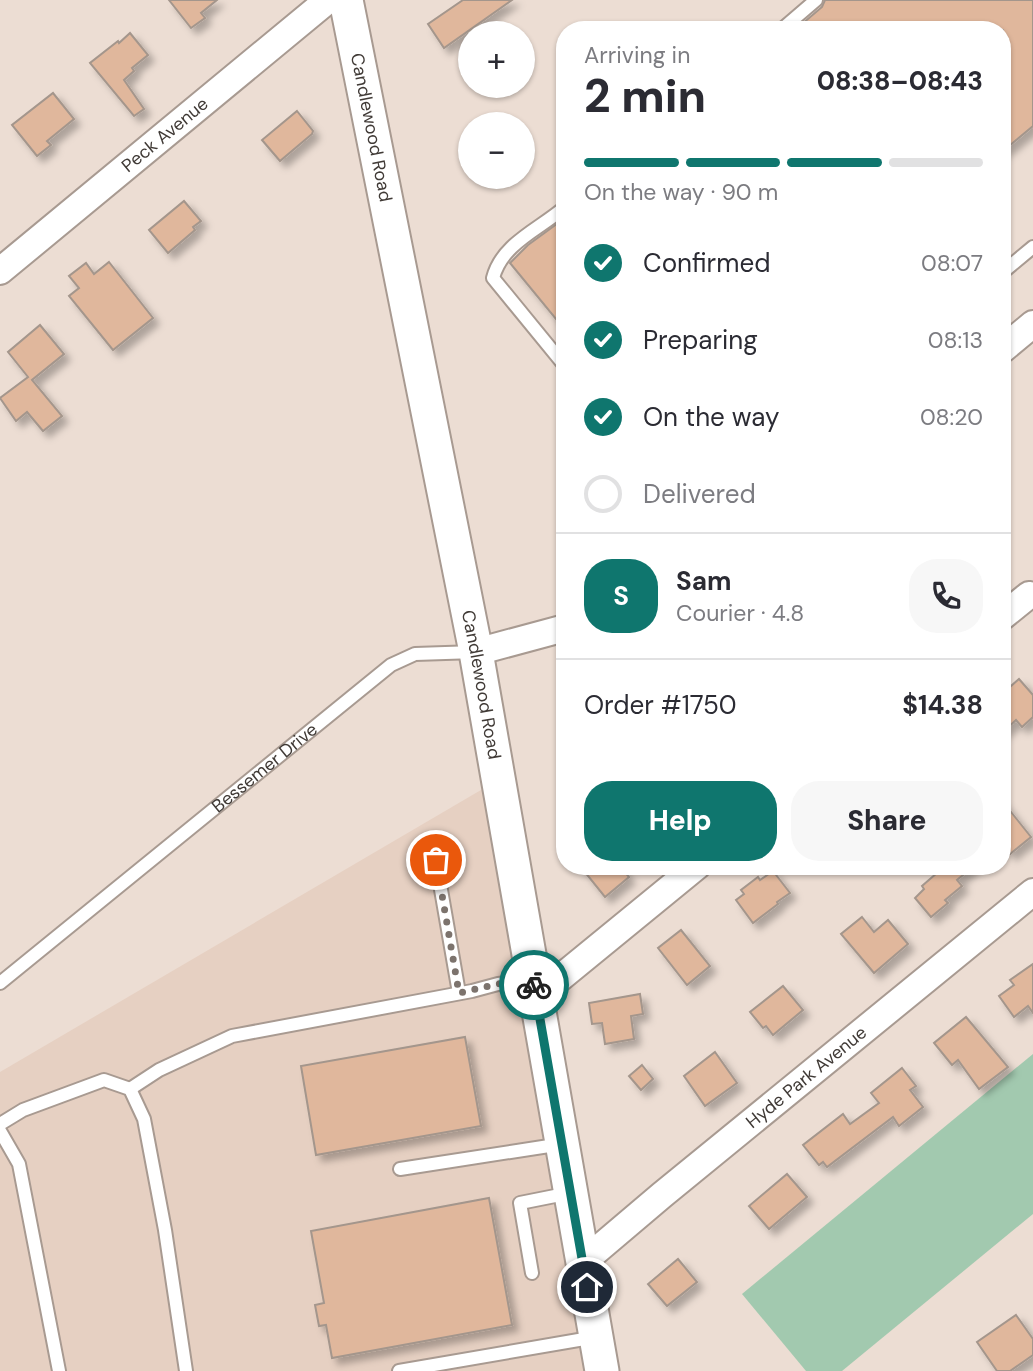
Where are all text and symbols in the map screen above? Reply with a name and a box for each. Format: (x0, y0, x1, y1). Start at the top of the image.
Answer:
map controls (458, 21, 535, 189)
button: + (458, 21, 535, 98)
text: Arriving in (584, 40, 690, 70)
street label: Candlewood Road (345, 51, 398, 204)
text: 08:38–08:43 (817, 64, 983, 98)
text: 2 min (584, 66, 706, 126)
street label: Peck Avenue (117, 92, 213, 178)
button: − (458, 112, 535, 189)
text: On the way · 90 m (584, 177, 778, 207)
icon: check (584, 244, 622, 282)
text: Confirmed (643, 246, 770, 280)
text: 08:07 (921, 248, 983, 278)
icon: check (584, 321, 622, 359)
text: Preparing (643, 323, 758, 357)
text: 08:13 (928, 325, 983, 355)
icon: check (584, 398, 622, 436)
text: On the way (643, 400, 779, 434)
text: 08:20 (920, 402, 983, 432)
text: Delivered (643, 477, 756, 511)
button: phone (909, 559, 983, 633)
text: Sam (676, 564, 731, 598)
text: S (613, 579, 629, 613)
text: Courier · 4.8 (676, 598, 804, 628)
street label: Candlewood Road (456, 608, 507, 761)
text: Order #1750 (584, 688, 737, 722)
text: $14.38 (902, 688, 983, 722)
street label: Bessemer Drive (207, 718, 322, 818)
button: Help (584, 781, 777, 861)
button: Share (791, 781, 983, 861)
pin (406, 830, 466, 890)
icon: bag (417, 841, 455, 879)
courier (499, 950, 569, 1020)
icon: bike (515, 966, 553, 1004)
street label: Hyde Park Avenue (741, 1021, 872, 1134)
pin (557, 1257, 617, 1317)
icon: home (568, 1268, 606, 1306)

